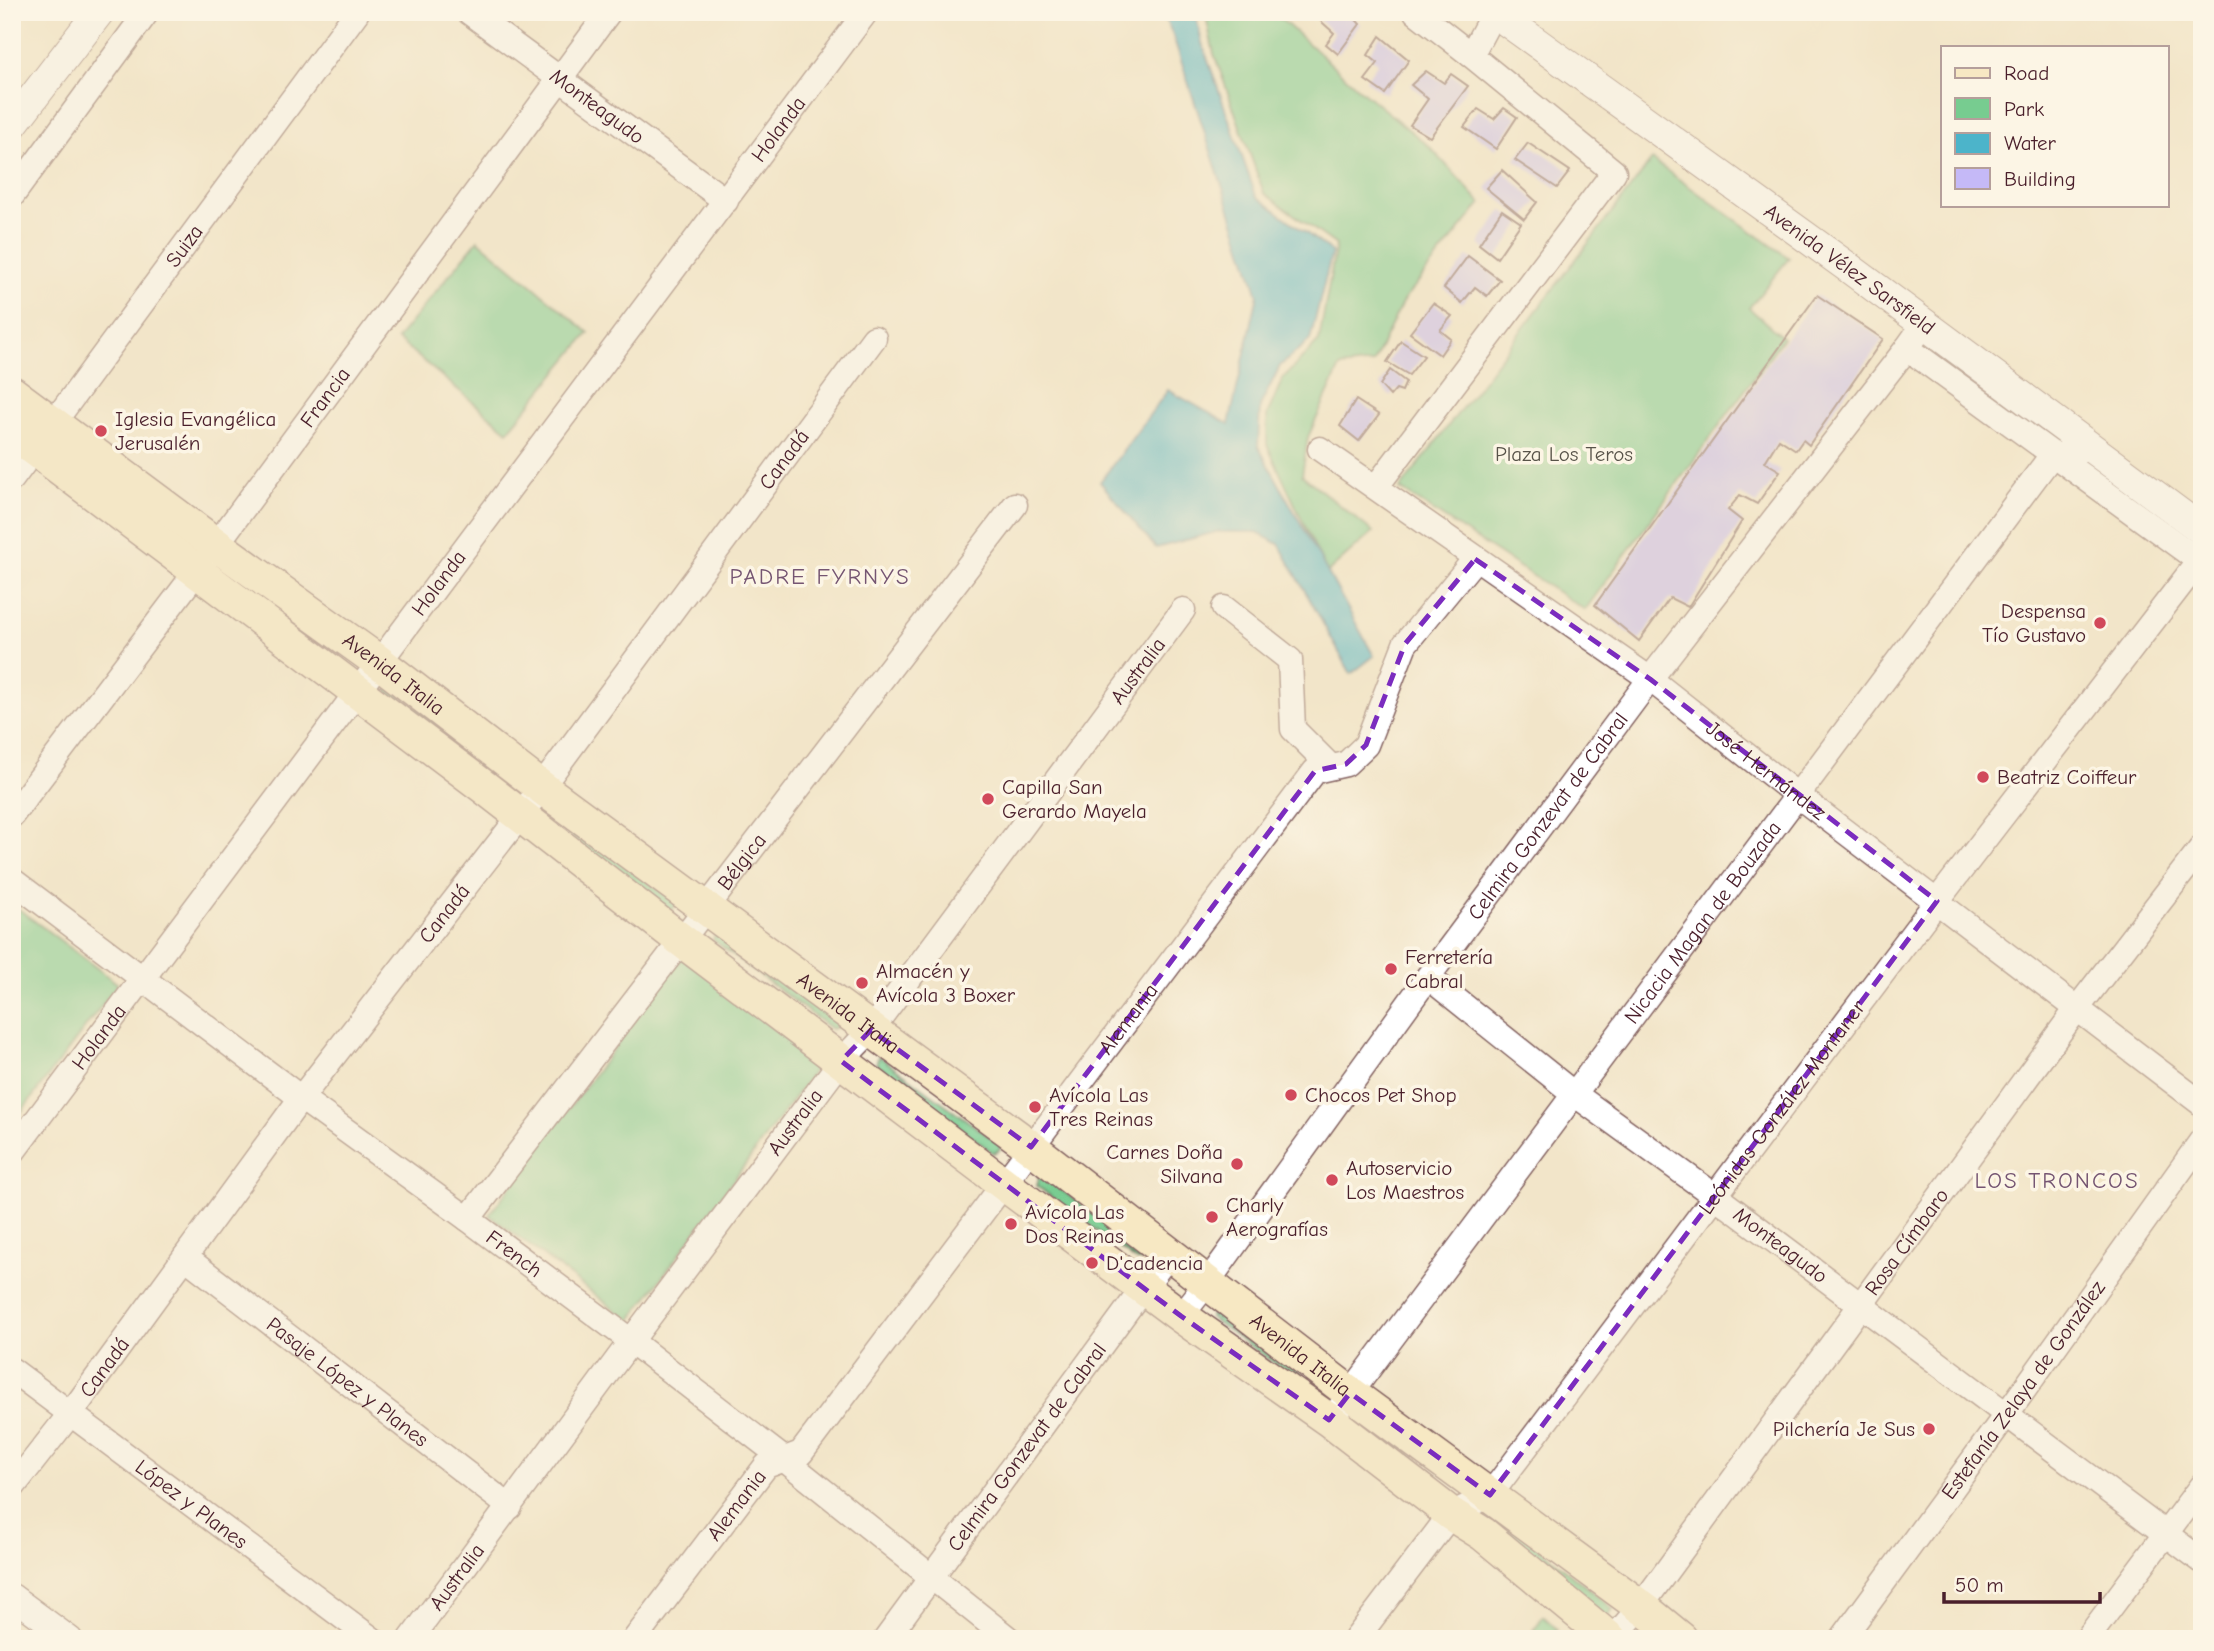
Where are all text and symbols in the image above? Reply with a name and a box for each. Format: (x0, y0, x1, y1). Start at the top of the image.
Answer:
legend (1941, 46, 2168, 206)
text: Road (2004, 61, 2049, 85)
street label: Monteagudo (545, 64, 649, 149)
street label: Holanda (746, 92, 811, 166)
text: Park (2004, 97, 2044, 121)
text: Water (2004, 131, 2057, 155)
text: Building (2004, 167, 2076, 191)
street label: Avenida Vélez Sarsfield (1760, 199, 1940, 340)
street label: Suiza (161, 220, 208, 272)
street label: Francia (295, 363, 355, 432)
place label: Iglesia Evangélica Jerusalén (115, 407, 276, 455)
marker: Iglesia Evangélica Jerusalén (93, 423, 109, 439)
street label: Canadá (754, 425, 814, 494)
park label: Plaza Los Teros (1495, 442, 1633, 466)
street label: Holanda (406, 546, 471, 620)
district label: PADRE FYRNYS (729, 563, 911, 590)
place label: Despensa Tío Gustavo (1982, 599, 2086, 647)
marker: Despensa Tío Gustavo (2092, 615, 2108, 631)
street label: Avenida Italia (338, 628, 449, 720)
street label: Australia (1105, 633, 1170, 709)
street label: Celmira Gonzevat de Cabral (1463, 708, 1633, 925)
street label: José Hernández (1701, 716, 1831, 825)
place label: Beatriz Coiffeur (1997, 765, 2137, 789)
marker: Beatriz Coiffeur (1975, 769, 1991, 785)
place label: Capilla San Gerardo Mayela (1002, 775, 1147, 823)
marker: Capilla San Gerardo Mayela (980, 791, 996, 807)
street label: Nicacia Magan de Bouzada (1619, 816, 1786, 1028)
street label: Bélgica (712, 829, 771, 895)
street label: Canadá (414, 879, 475, 948)
place label: Ferretería Cabral (1405, 945, 1493, 993)
place label: Almacén y Avícola 3 Boxer (876, 959, 1016, 1007)
marker: Ferretería Cabral (1383, 961, 1399, 977)
street label: Avenida Italia (792, 967, 904, 1058)
marker: Almacén y Avícola 3 Boxer (854, 975, 870, 991)
street label: Alemania (1094, 979, 1163, 1059)
street label: Leónidas González Montaner (1694, 995, 1871, 1219)
street label: Holanda (67, 1000, 131, 1074)
place label: Avícola Las Tres Reinas (1049, 1083, 1153, 1131)
place label: Chocos Pet Shop (1305, 1083, 1457, 1107)
street label: Australia (763, 1084, 828, 1160)
marker: Chocos Pet Shop (1283, 1087, 1299, 1103)
marker: Avícola Las Tres Reinas (1027, 1099, 1043, 1115)
place label: Carnes Doña Silvana (1106, 1140, 1223, 1188)
marker: Carnes Doña Silvana (1229, 1156, 1245, 1172)
place label: Autoservicio Los Maestros (1346, 1156, 1464, 1204)
district label: LOS TRONCOS (1974, 1167, 2140, 1194)
marker: Autoservicio Los Maestros (1324, 1172, 1340, 1188)
street label: Rosa Címbaro (1860, 1184, 1954, 1300)
place label: Charly Aerografías (1226, 1193, 1328, 1241)
place label: Avícola Las Dos Reinas (1025, 1200, 1124, 1248)
street label: Monteagudo (1729, 1202, 1832, 1288)
marker: Charly Aerografías (1204, 1209, 1220, 1225)
marker: Avícola Las Dos Reinas (1003, 1216, 1019, 1232)
street label: French (482, 1225, 547, 1282)
place label: D'cadencia (1106, 1251, 1203, 1275)
marker: D'cadencia (1084, 1255, 1100, 1271)
street label: Estefanía Zelaya de González (1936, 1276, 2110, 1504)
street label: Avenida Italia (1245, 1308, 1356, 1401)
street label: Pasaje López y Planes (262, 1312, 433, 1452)
street label: Canadá (75, 1333, 134, 1402)
street label: Celmira Gonzevat de Cabral (942, 1338, 1111, 1556)
place label: Pilchería Je Sus (1773, 1417, 1915, 1441)
marker: Pilchería Je Sus (1921, 1421, 1937, 1437)
street label: López y Planes (131, 1454, 252, 1554)
street label: Alemania (702, 1465, 771, 1545)
street label: Australia (424, 1539, 489, 1615)
scale bar (1944, 1560, 2100, 1604)
text: 50 m (1955, 1573, 2004, 1597)

